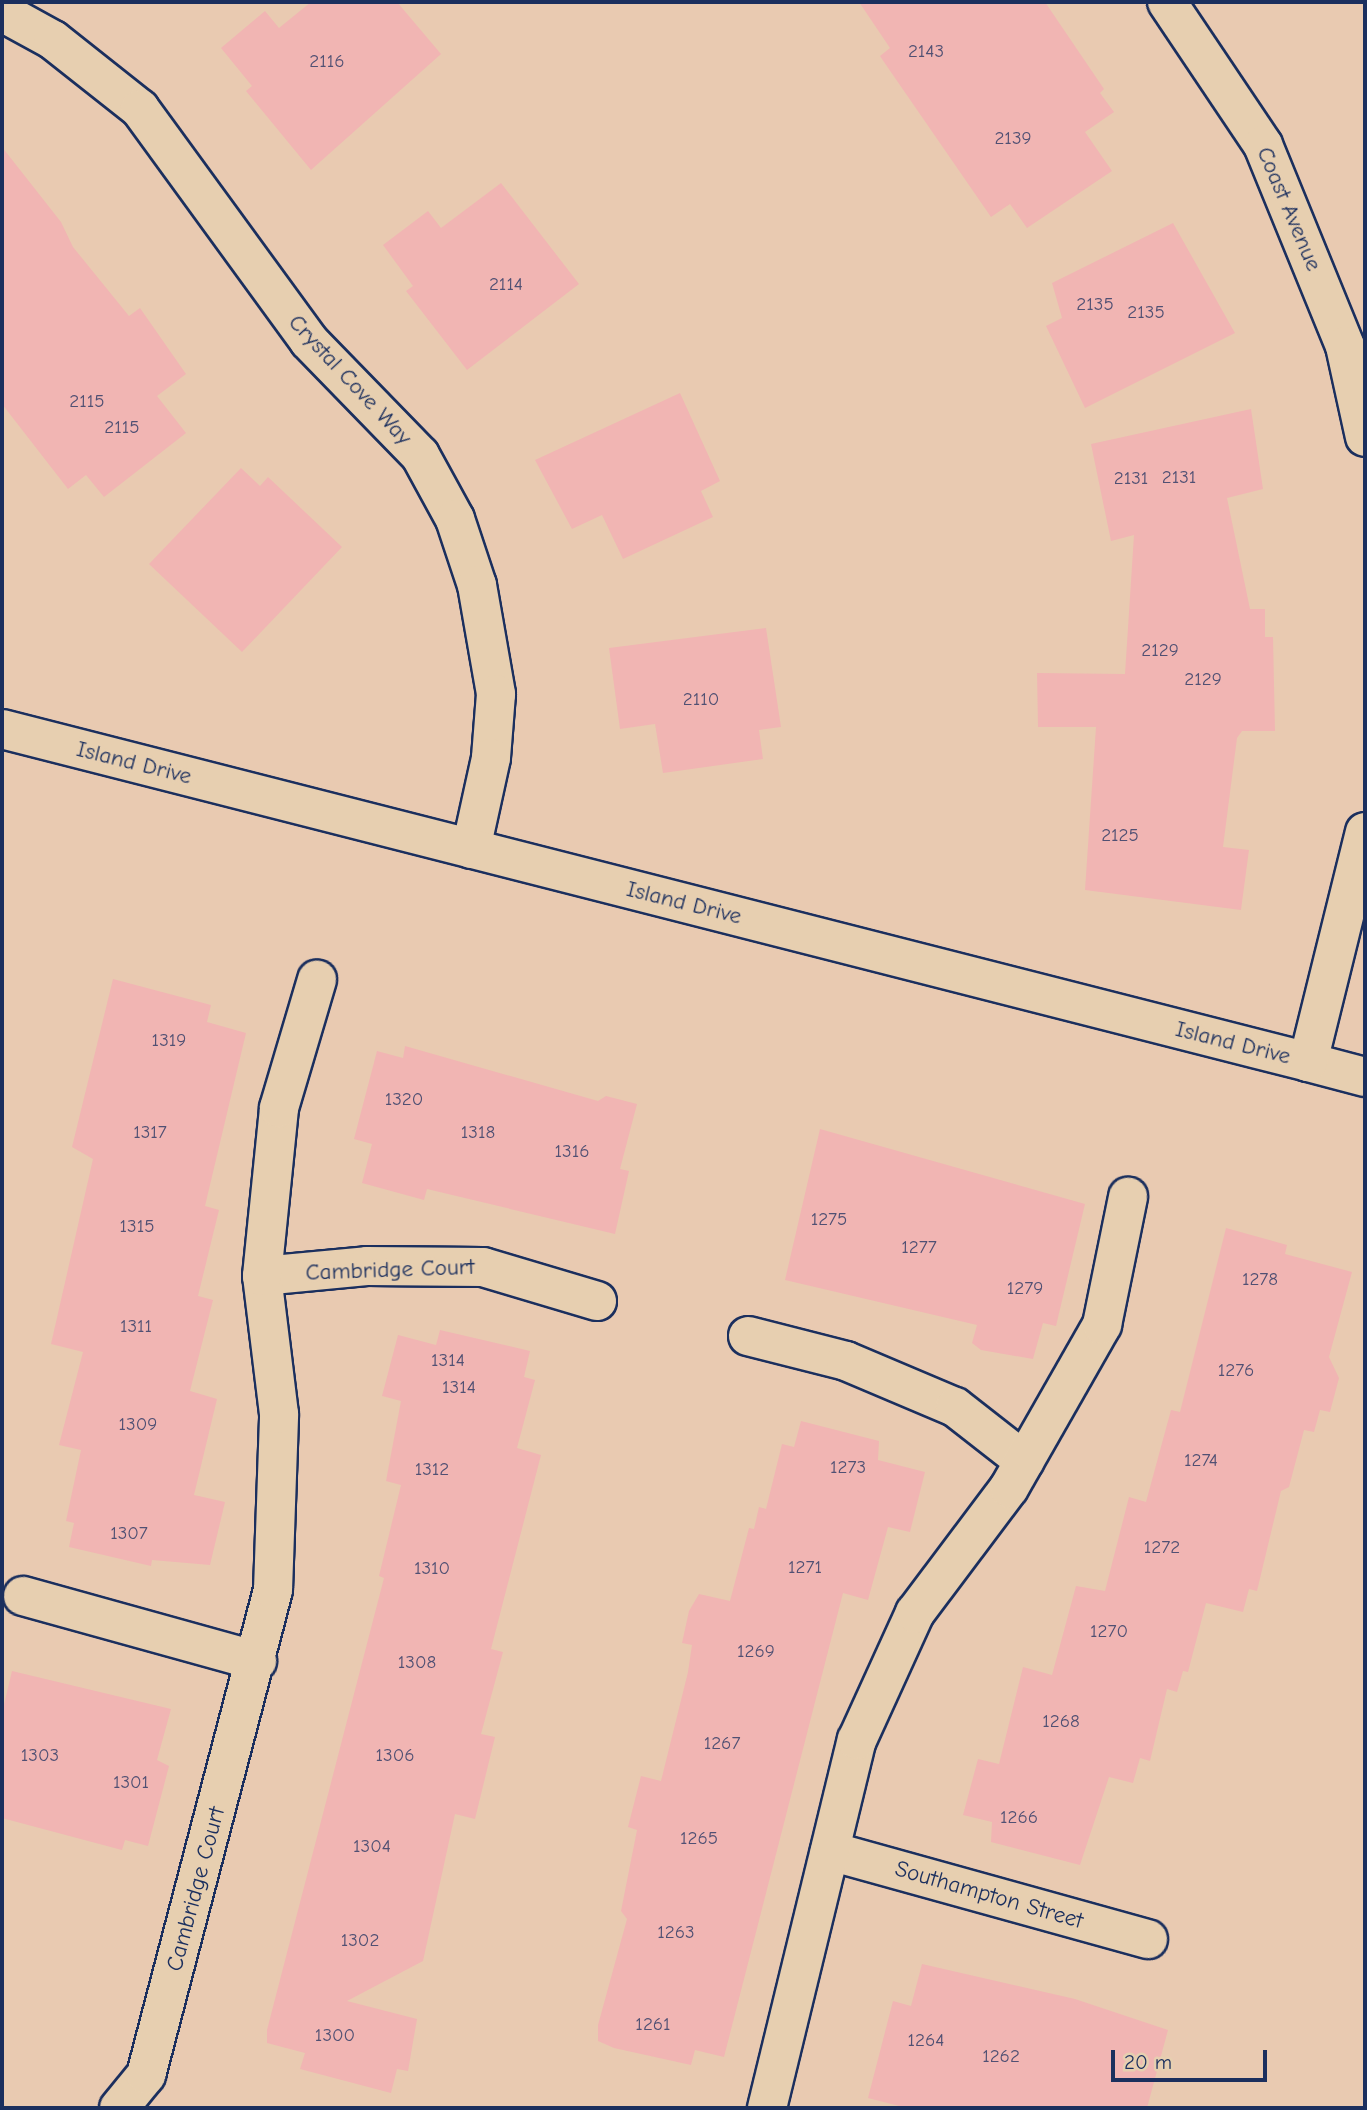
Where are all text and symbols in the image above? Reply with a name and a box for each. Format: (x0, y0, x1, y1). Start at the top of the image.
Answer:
house number: 2143 (908, 41, 944, 63)
house number: 2116 (309, 51, 345, 73)
house number: 2139 (994, 128, 1032, 150)
street label: Coast Avenue (1251, 143, 1327, 275)
house number: 2114 (489, 274, 523, 296)
house number: 2135 (1076, 294, 1114, 316)
house number: 2135 (1127, 302, 1165, 324)
street label: Crystal Cove Way (282, 309, 418, 451)
house number: 2115 (69, 391, 105, 413)
house number: 2115 (104, 417, 140, 439)
house number: 2131 (1162, 467, 1196, 489)
house number: 2131 (1114, 468, 1148, 490)
house number: 2129 (1141, 640, 1179, 662)
house number: 2129 (1184, 669, 1222, 691)
house number: 2110 (683, 689, 719, 711)
street label: Island Drive (74, 735, 194, 791)
house number: 2125 (1101, 825, 1139, 847)
street label: Island Drive (624, 875, 744, 931)
street label: Island Drive (1173, 1015, 1293, 1071)
house number: 1319 (152, 1030, 186, 1052)
house number: 1320 (385, 1089, 423, 1111)
house number: 1317 (133, 1122, 167, 1144)
house number: 1318 (461, 1122, 495, 1144)
house number: 1316 (555, 1141, 589, 1163)
house number: 1275 (811, 1209, 847, 1231)
house number: 1315 (120, 1216, 154, 1238)
house number: 1277 (901, 1237, 937, 1259)
street label: Cambridge Court (305, 1253, 475, 1287)
house number: 1278 (1242, 1269, 1278, 1291)
house number: 1279 (1007, 1278, 1043, 1300)
house number: 1311 (120, 1316, 152, 1338)
house number: 1314 (431, 1350, 465, 1372)
house number: 1276 (1218, 1360, 1254, 1382)
house number: 1314 (442, 1377, 476, 1399)
house number: 1309 (119, 1414, 157, 1436)
house number: 1274 (1184, 1450, 1218, 1472)
house number: 1273 (830, 1457, 866, 1479)
house number: 1312 (415, 1459, 449, 1481)
house number: 1307 (110, 1523, 148, 1545)
house number: 1272 (1144, 1537, 1180, 1559)
house number: 1271 (788, 1557, 822, 1579)
house number: 1310 (414, 1558, 450, 1580)
house number: 1270 (1090, 1621, 1128, 1643)
house number: 1269 (737, 1641, 775, 1663)
house number: 1308 (398, 1652, 436, 1674)
house number: 1268 (1042, 1711, 1080, 1733)
house number: 1267 (704, 1733, 740, 1755)
house number: 1303 (21, 1745, 59, 1767)
house number: 1306 (375, 1745, 415, 1767)
house number: 1301 (113, 1772, 149, 1794)
street label: Cambridge Court (161, 1804, 231, 1974)
house number: 1266 (1000, 1807, 1038, 1829)
house number: 1265 (680, 1828, 718, 1850)
house number: 1304 (353, 1836, 391, 1858)
street label: Southampton Street (892, 1855, 1086, 1935)
house number: 1263 (657, 1922, 695, 1944)
house number: 1302 (341, 1930, 379, 1952)
house number: 1261 (635, 2014, 671, 2036)
house number: 1300 (315, 2025, 355, 2047)
house number: 1264 (908, 2030, 944, 2052)
scale bar (1115, 2036, 1271, 2080)
house number: 1262 (982, 2046, 1020, 2068)
text: 20 m (1124, 2050, 1172, 2074)

